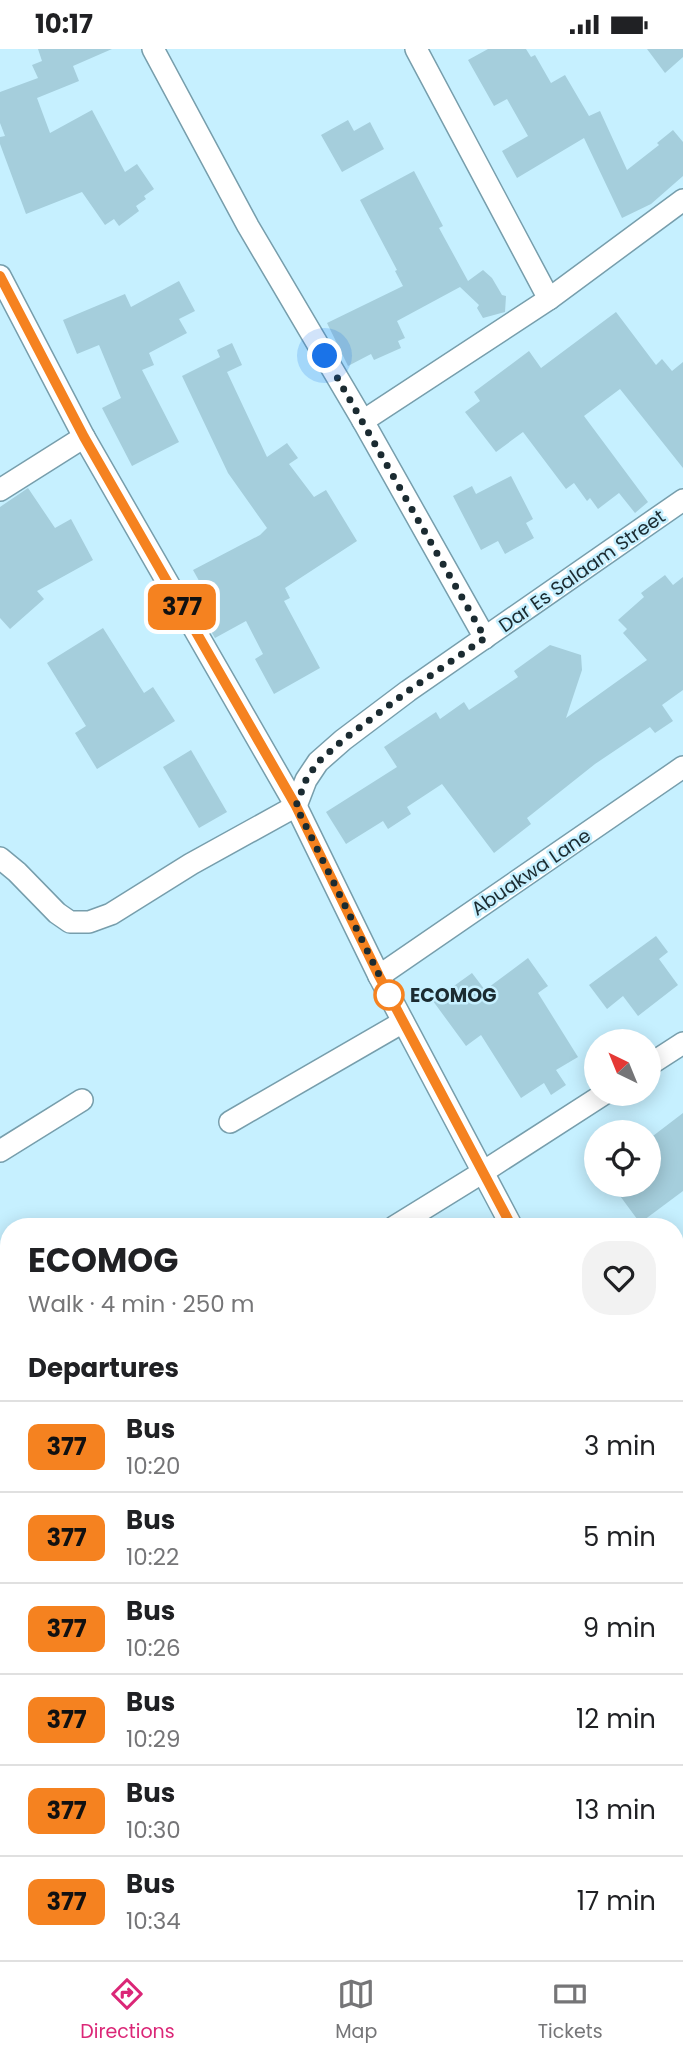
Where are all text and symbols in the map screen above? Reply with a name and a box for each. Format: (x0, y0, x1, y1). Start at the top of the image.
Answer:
text: 10:17 (35, 6, 93, 42)
your location (307, 338, 342, 373)
street label: Dar Es Salaam Street (493, 503, 671, 639)
line badge: 377 (142, 584, 222, 630)
text: 377 (162, 590, 202, 623)
street label: Abuakwa Lane (466, 822, 596, 922)
marker: ECOMOG (374, 980, 404, 1010)
place label: ECOMOG (410, 982, 497, 1009)
north arrow (584, 1029, 662, 1106)
map controls (584, 1029, 661, 1197)
button: locate (584, 1120, 661, 1197)
text: ECOMOG (28, 1237, 178, 1284)
button: heart (582, 1241, 656, 1315)
text: Walk · 4 min · 250 m (28, 1288, 254, 1320)
text: Departures (28, 1350, 179, 1386)
text: Bus (126, 1411, 175, 1447)
text: 3 min (584, 1428, 656, 1464)
text: 377 (46, 1430, 87, 1463)
text: 10:20 (126, 1450, 180, 1482)
text: Bus (126, 1502, 175, 1538)
text: 5 min (583, 1519, 656, 1555)
text: 377 (46, 1521, 87, 1554)
text: 10:22 (126, 1541, 179, 1573)
text: Bus (126, 1593, 175, 1629)
text: 9 min (583, 1610, 656, 1646)
text: 377 (46, 1612, 87, 1645)
text: 10:26 (126, 1632, 181, 1664)
text: Bus (126, 1684, 175, 1720)
text: 12 min (576, 1701, 656, 1737)
text: 377 (46, 1703, 87, 1736)
text: 10:29 (126, 1723, 180, 1755)
text: Bus (126, 1775, 175, 1811)
text: 13 min (576, 1792, 656, 1828)
text: 377 (46, 1794, 87, 1827)
text: 10:30 (126, 1814, 181, 1846)
text: Bus (126, 1866, 175, 1902)
text: 17 min (577, 1883, 656, 1919)
text: 377 (46, 1885, 87, 1918)
text: 10:34 (126, 1905, 181, 1937)
tab: Directions (80, 1975, 175, 2046)
tab: Map (335, 1975, 377, 2046)
tab: Tickets (538, 1975, 603, 2046)

